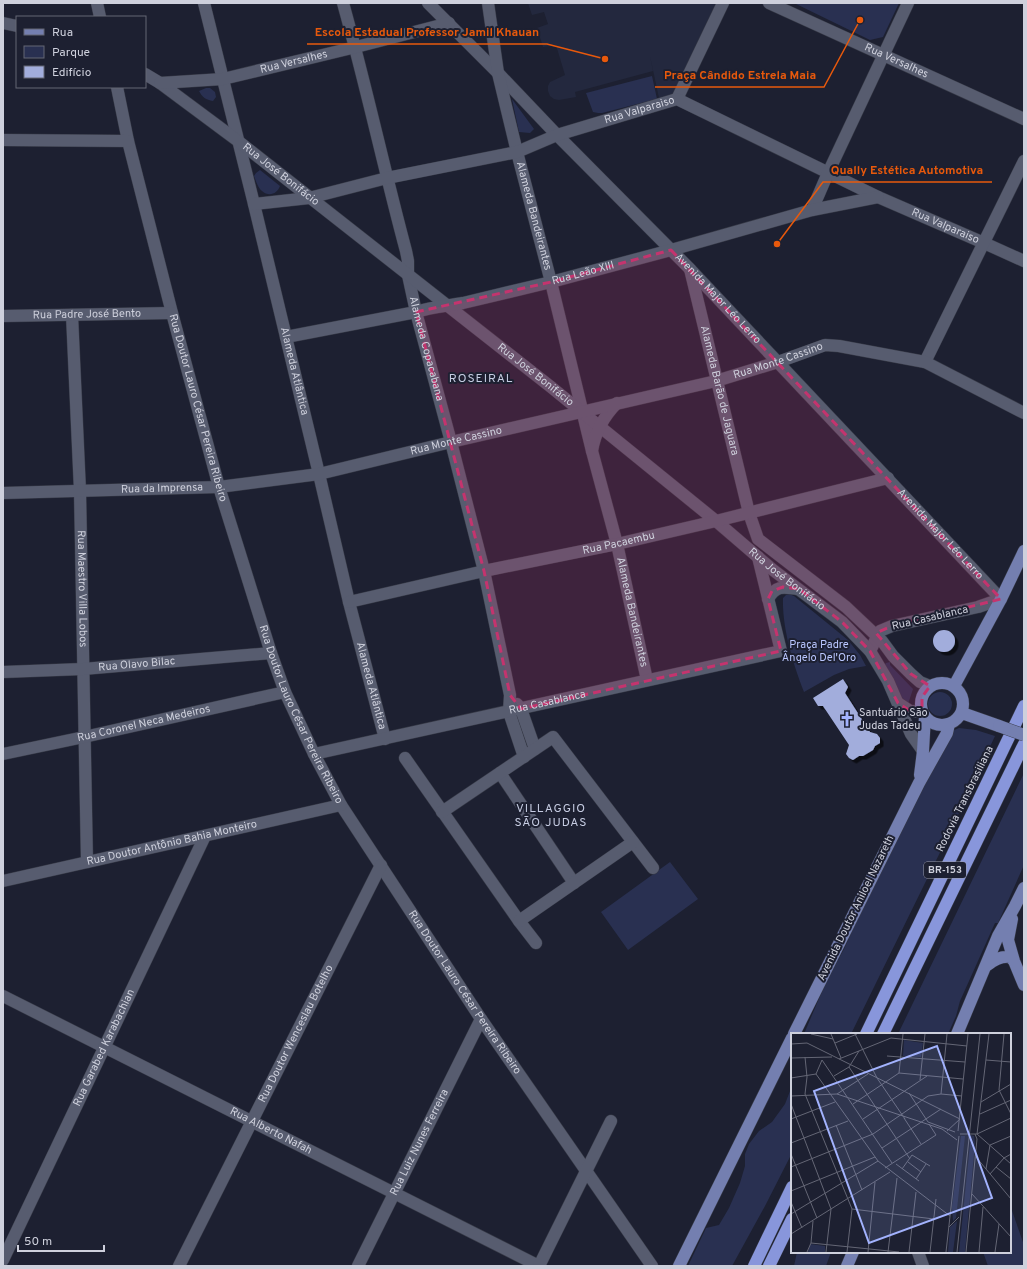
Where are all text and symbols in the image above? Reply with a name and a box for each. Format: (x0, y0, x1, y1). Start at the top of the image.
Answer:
legend (16, 16, 146, 88)
callout: Escola Estadual Professor Jamil Khauan (307, 20, 547, 44)
text: Rua (52, 25, 73, 41)
text: Escola Estadual Professor Jamil Khauan (315, 25, 539, 41)
street label: Rua Versalhes (862, 40, 931, 82)
text: Parque (52, 45, 90, 61)
street label: Rua Versalhes (259, 47, 329, 77)
callout: Praça Cândido Estrela Maia (655, 63, 824, 87)
text: Edifício (52, 65, 92, 81)
text: Praça Cândido Estrela Maia (664, 68, 816, 84)
street label: Rua Valparaiso (603, 93, 676, 127)
street label: Rua José Bonifácio (239, 140, 322, 209)
callout: Qually Estética Automotiva (823, 158, 992, 182)
street label: Alameda Bandeirantes (513, 160, 555, 272)
text: Qually Estética Automotiva (831, 163, 983, 179)
street label: Rua Valparaiso (909, 205, 981, 247)
street label: Avenida Major Léo Lerro (671, 250, 764, 347)
street label: Rua Leão XIII (550, 258, 616, 288)
street label: Alameda Copacabana (406, 295, 447, 403)
street label: Rua Padre José Bento (33, 307, 141, 322)
street label: Rua Doutor Lauro César Pereira Ribeiro (166, 312, 230, 504)
street label: Alameda Barão de Jaguara (697, 324, 742, 457)
street label: Alameda Atlântica (277, 326, 312, 417)
street label: Rua Monte Cassino (731, 339, 825, 382)
street label: Rua José Bonifácio (494, 340, 576, 410)
district label: ROSEIRAL (449, 371, 513, 387)
street label: Rua Monte Cassino (409, 423, 503, 459)
street label: Rua da Imprensa (121, 480, 203, 497)
street label: Avenida Major Léo Lerro (894, 486, 986, 583)
street label: Rua Pacaembu (581, 528, 656, 558)
street label: Rua Maestro Villa Lobos (74, 530, 90, 648)
street label: Rua José Bonifácio (745, 545, 828, 614)
street label: Alameda Bandeirantes (613, 556, 651, 668)
street label: Rua Casablanca (890, 602, 970, 634)
street label: Rua Doutor Lauro César Pereira Ribeiro (256, 623, 346, 806)
park label: Praça Padre Ângelo Del'Oro (782, 638, 856, 665)
street label: Alameda Atlântica (353, 641, 389, 731)
street label: Rua Olavo Bilac (98, 654, 176, 675)
street label: Rua Casablanca (508, 687, 587, 718)
street label: Rua Coronel Neca Medeiros (76, 702, 212, 745)
place label: Santuário São Judas Tadeu (859, 706, 928, 733)
church icon: Santuário São Judas Tadeu (838, 710, 856, 728)
street label: Rodovia Transbrasiliana (933, 743, 997, 854)
district label: VILLAGGIO SÃO JUDAS (515, 801, 587, 831)
street label: Rua Doutor Antônio Bahia Monteiro (85, 817, 258, 869)
street label: Avenida Doutor Aniloel Nazareth (815, 833, 897, 983)
road number: BR-153 (924, 862, 966, 878)
street label: Rua Doutor Lauro César Pereira Ribeiro (405, 908, 524, 1077)
street label: Rua Doutor Wenceslau Botelho (255, 963, 337, 1105)
street label: Rua Garabed Karabachian (70, 987, 138, 1109)
inset map (791, 1033, 1011, 1253)
street label: Rua Luiz Nunes Ferreira (387, 1087, 452, 1198)
street label: Rua Alberto Nafah (227, 1104, 314, 1158)
scale bar (18, 1227, 104, 1253)
text: 50 m (24, 1234, 52, 1250)

